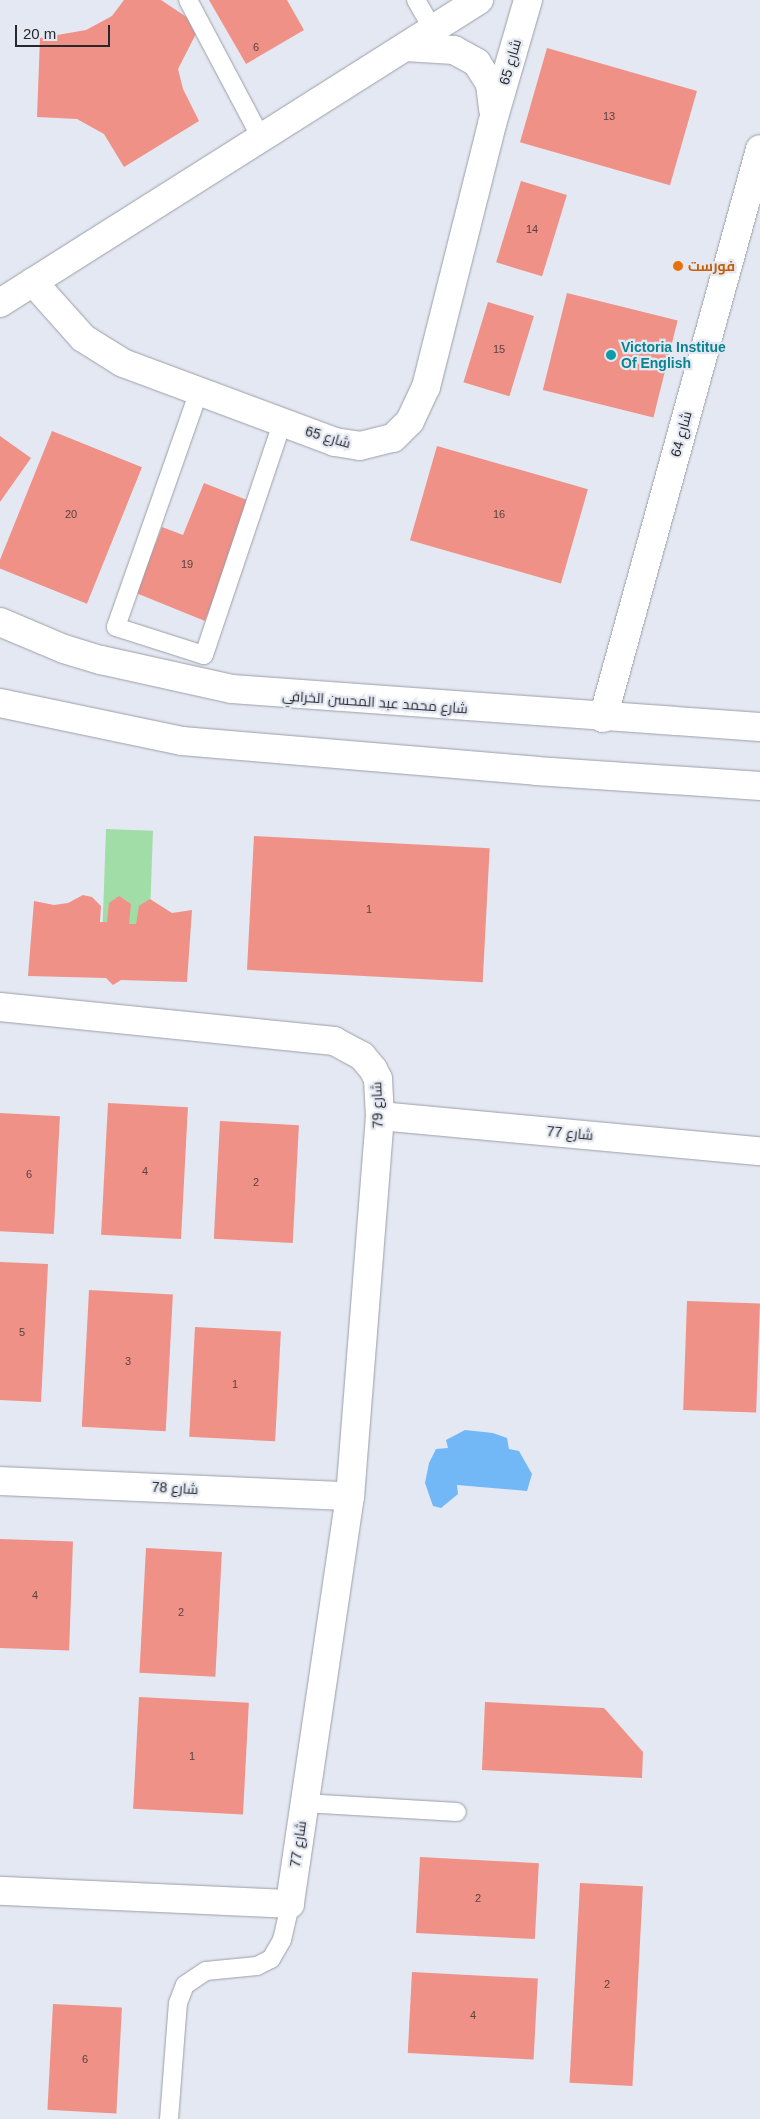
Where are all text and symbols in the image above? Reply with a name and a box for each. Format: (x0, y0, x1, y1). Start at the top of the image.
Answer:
scale bar (18, 15, 112, 47)
text: 20 m (23, 25, 56, 42)
street label: شارع 65 (496, 37, 524, 87)
house number: 6 (253, 40, 259, 54)
house number: 13 (603, 109, 615, 123)
house number: 14 (526, 222, 538, 236)
place label: فورست (688, 258, 735, 274)
marker: فورست (672, 260, 684, 272)
place label: Victoria Institue Of English (621, 339, 726, 372)
house number: 15 (493, 342, 505, 356)
marker: Victoria Institue Of English (605, 349, 617, 361)
street label: شارع 64 (667, 409, 695, 459)
street label: شارع 65 (303, 423, 353, 451)
house number: 20 (65, 507, 77, 521)
house number: 16 (493, 507, 505, 521)
house number: 19 (181, 557, 193, 571)
street label: شارع محمد عبد المحسن الخرافي (282, 687, 468, 717)
house number: 1 (366, 902, 372, 916)
street label: شارع 79 (368, 1081, 386, 1129)
street label: شارع 77 (546, 1123, 594, 1143)
house number: 4 (142, 1164, 148, 1178)
house number: 6 (26, 1167, 32, 1181)
house number: 2 (253, 1175, 259, 1189)
house number: 5 (19, 1325, 25, 1339)
house number: 3 (125, 1354, 131, 1368)
house number: 1 (232, 1377, 238, 1391)
street label: شارع 78 (151, 1478, 199, 1498)
house number: 4 (32, 1588, 38, 1602)
house number: 2 (178, 1605, 184, 1619)
house number: 1 (189, 1749, 195, 1763)
street label: شارع 77 (286, 1820, 310, 1868)
house number: 2 (475, 1891, 481, 1905)
house number: 2 (604, 1977, 610, 1991)
house number: 4 (470, 2008, 476, 2022)
house number: 6 (82, 2052, 88, 2066)

